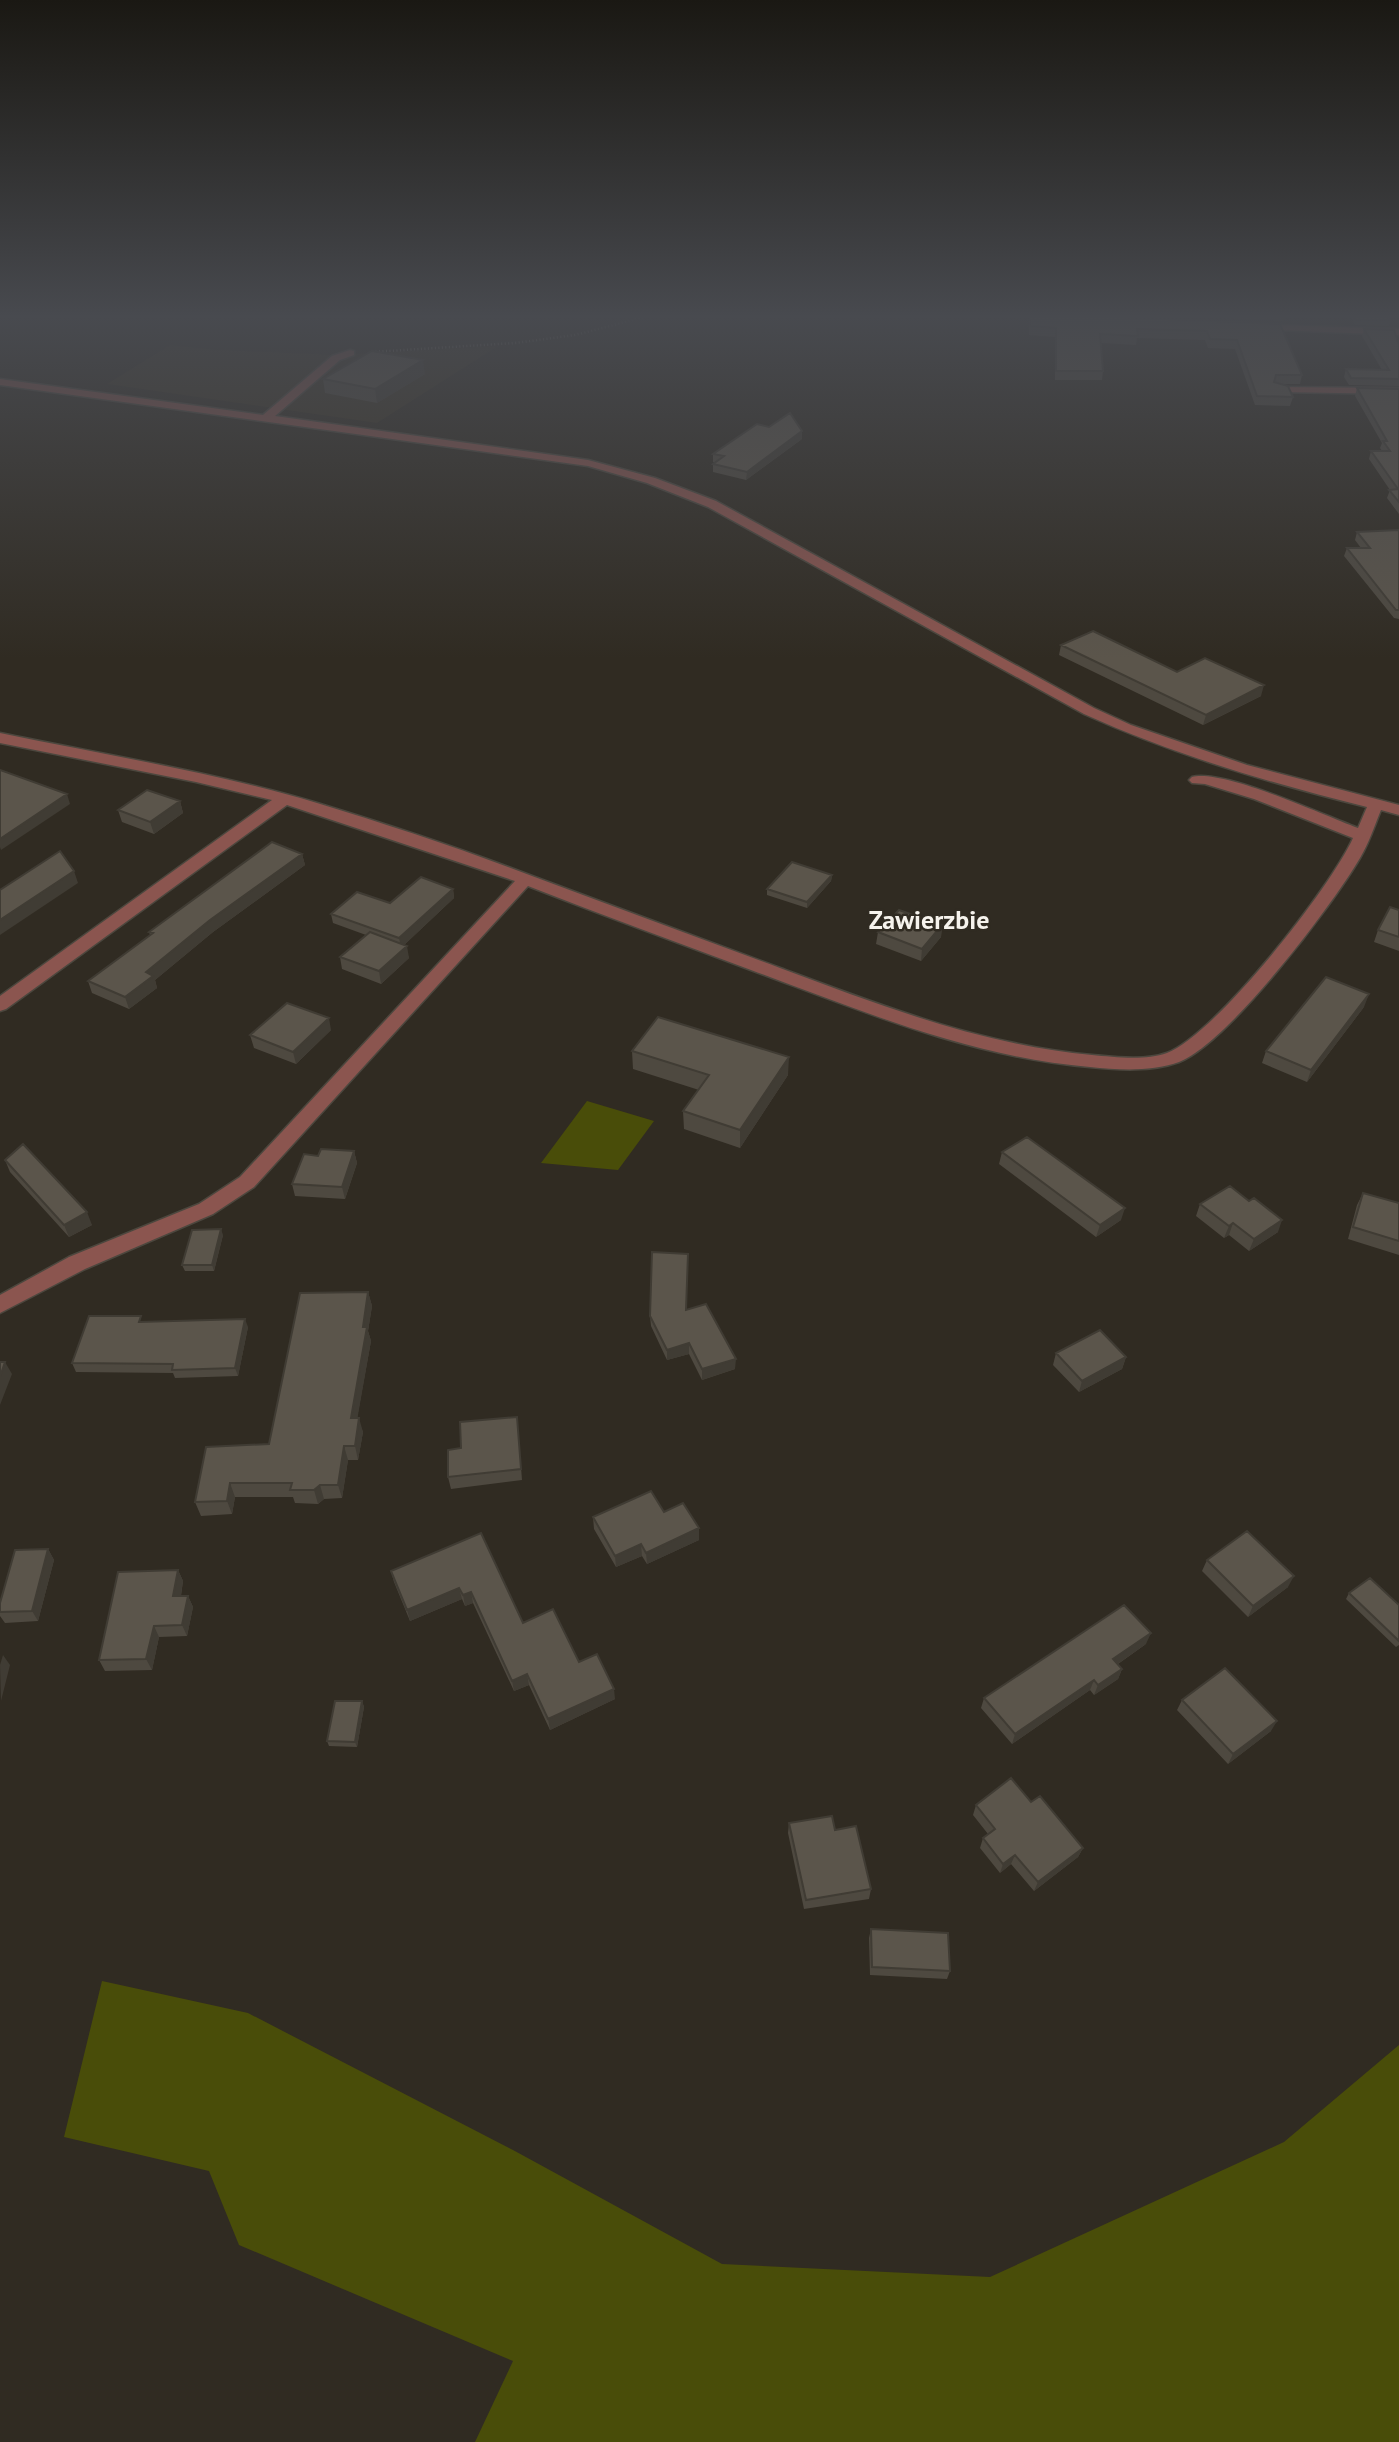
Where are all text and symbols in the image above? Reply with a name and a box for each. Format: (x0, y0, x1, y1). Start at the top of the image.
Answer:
district label: Zawierzbie (869, 903, 989, 936)

